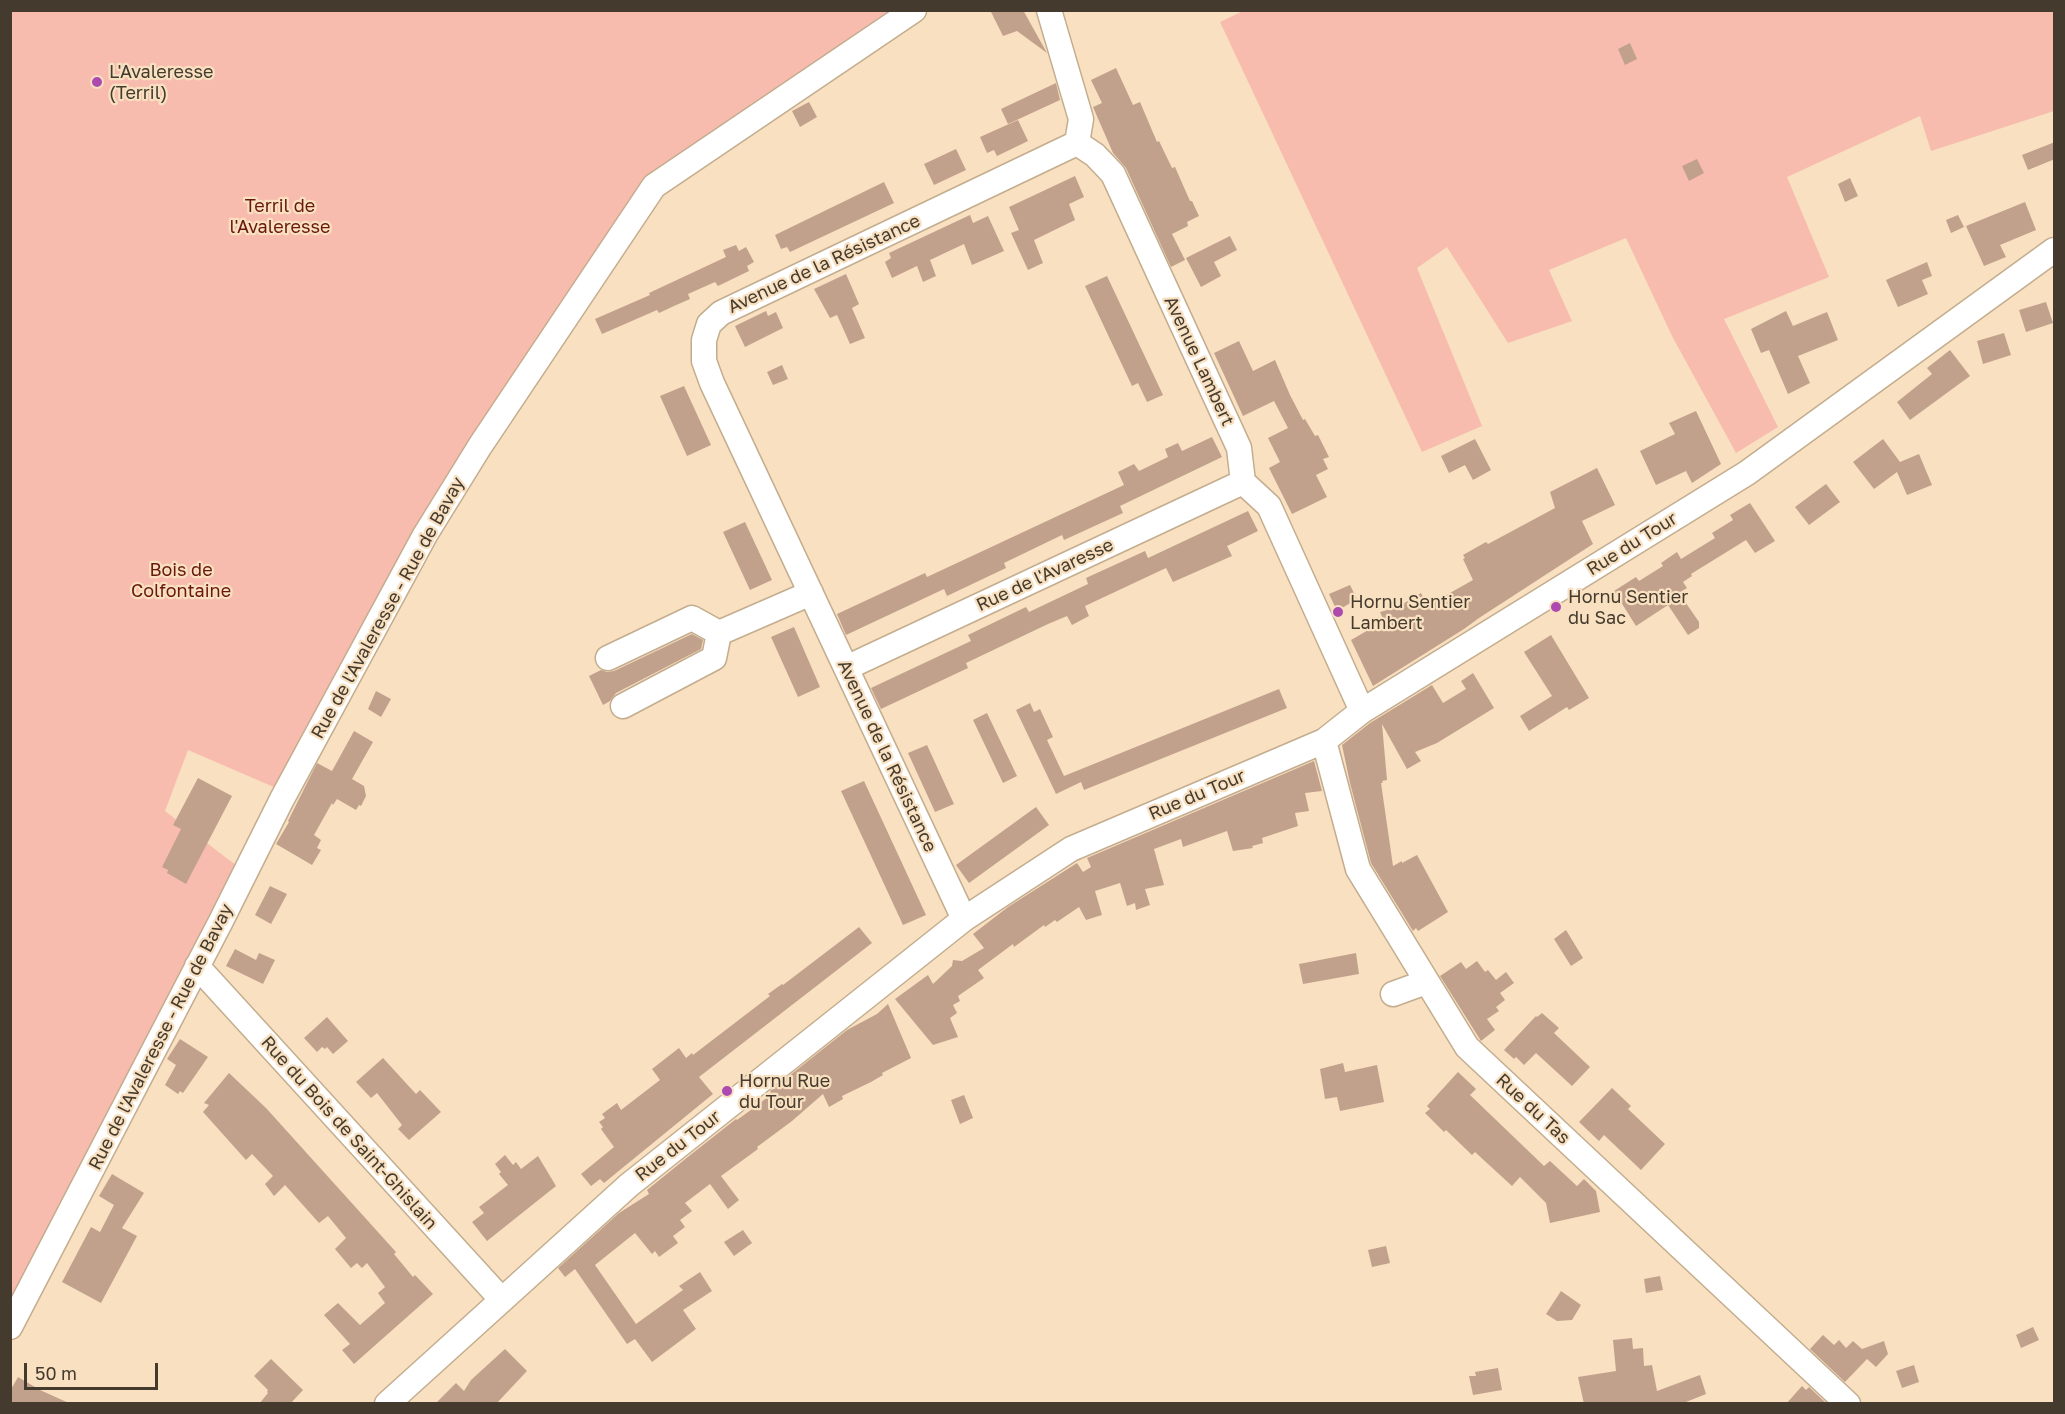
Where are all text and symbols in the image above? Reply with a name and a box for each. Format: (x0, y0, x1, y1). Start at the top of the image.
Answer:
place label: L'Avaleresse (Terril) (109, 61, 213, 104)
marker: L'Avaleresse (Terril) (90, 75, 104, 89)
park label: Terril de l'Avaleresse (229, 195, 331, 238)
street label: Avenue de la Résistance (724, 210, 924, 318)
street label: Avenue Lambert (1159, 293, 1239, 429)
street label: Rue de l'Avaleresse - Rue de Bavay (307, 473, 469, 743)
street label: Rue du Tour (1583, 508, 1681, 580)
street label: Rue de l'Avaresse (973, 534, 1117, 616)
park label: Bois de Colfontaine (131, 559, 231, 602)
place label: Hornu Sentier du Sac (1568, 586, 1688, 628)
place label: Hornu Sentier Lambert (1350, 591, 1470, 634)
marker: Hornu Sentier du Sac (1549, 600, 1563, 614)
marker: Hornu Sentier Lambert (1331, 605, 1345, 619)
street label: Avenue de la Résistance (833, 656, 941, 856)
street label: Rue du Tour (1146, 765, 1248, 825)
street label: Rue de l'Avaleresse - Rue de Bavay (84, 900, 238, 1174)
street label: Rue du Bois de Saint-Ghislain (256, 1032, 442, 1234)
street label: Rue du Tas (1491, 1069, 1575, 1149)
place label: Hornu Rue du Tour (739, 1070, 830, 1112)
marker: Hornu Rue du Tour (720, 1084, 734, 1098)
street label: Rue du Tour (631, 1106, 725, 1186)
scale bar (27, 1351, 160, 1389)
text: 50 m (35, 1362, 77, 1384)

